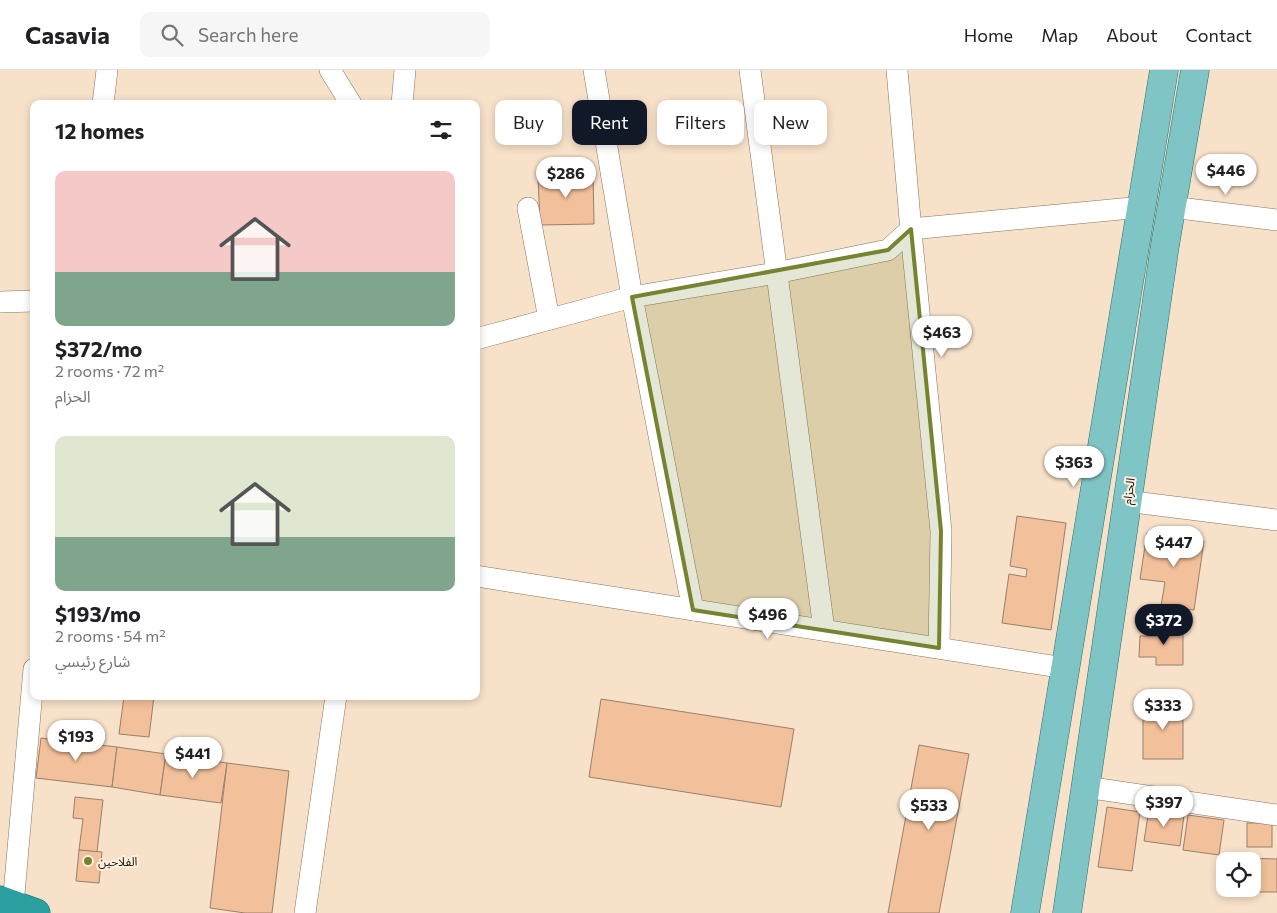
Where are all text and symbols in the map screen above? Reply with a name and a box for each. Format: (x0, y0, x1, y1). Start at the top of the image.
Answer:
search box (140, 12, 490, 57)
text: Casavia (25, 20, 110, 49)
icon: search (158, 21, 186, 49)
text: Search here (198, 23, 298, 46)
text: Home (964, 24, 1013, 46)
text: Map (1041, 24, 1078, 46)
text: About (1106, 24, 1158, 46)
text: Contact (1186, 24, 1252, 46)
chip: Buy (495, 100, 562, 145)
chip: Rent (572, 100, 647, 145)
chip: Filters (657, 100, 744, 145)
chip: New (754, 100, 827, 145)
icon: filters (427, 116, 455, 144)
text: 12 homes (55, 118, 144, 143)
pin: $446 (1196, 154, 1256, 196)
pin: $286 (536, 156, 596, 199)
text: $446 (1207, 160, 1245, 179)
text: $286 (547, 163, 585, 182)
icon: home (210, 204, 300, 294)
pin: $463 (912, 316, 972, 358)
text: $463 (923, 322, 961, 341)
text: $372/mo (55, 336, 142, 361)
text: 2 rooms · 72 m² (55, 361, 164, 380)
text: الحزام (55, 386, 91, 405)
pin: $363 (1044, 446, 1104, 488)
text: $363 (1055, 452, 1093, 471)
icon: home (210, 469, 300, 559)
street label: الحزام (1119, 477, 1140, 506)
pin: $447 (1144, 526, 1204, 568)
text: $447 (1155, 532, 1193, 551)
pin: $496 (738, 598, 798, 640)
text: $193/mo (55, 601, 141, 626)
text: $496 (749, 604, 787, 623)
pin: $372 (1134, 604, 1194, 646)
text: $372 (1146, 610, 1182, 629)
text: 2 rooms · 54 m² (55, 626, 166, 645)
text: شارع رئيسي (55, 651, 130, 670)
pin: $333 (1133, 688, 1193, 731)
text: $333 (1145, 695, 1181, 714)
pin: $193 (46, 720, 106, 762)
text: $193 (58, 726, 94, 745)
pin: $441 (163, 736, 223, 779)
text: $441 (175, 743, 211, 762)
pin: $397 (1134, 786, 1194, 828)
pin: $533 (899, 788, 959, 831)
text: $397 (1145, 792, 1183, 811)
text: $533 (910, 795, 948, 814)
map controls (1216, 852, 1261, 897)
button: locate (1216, 852, 1261, 897)
place label: الفلاحين (98, 854, 138, 869)
marker: الفلاحين (82, 855, 94, 867)

